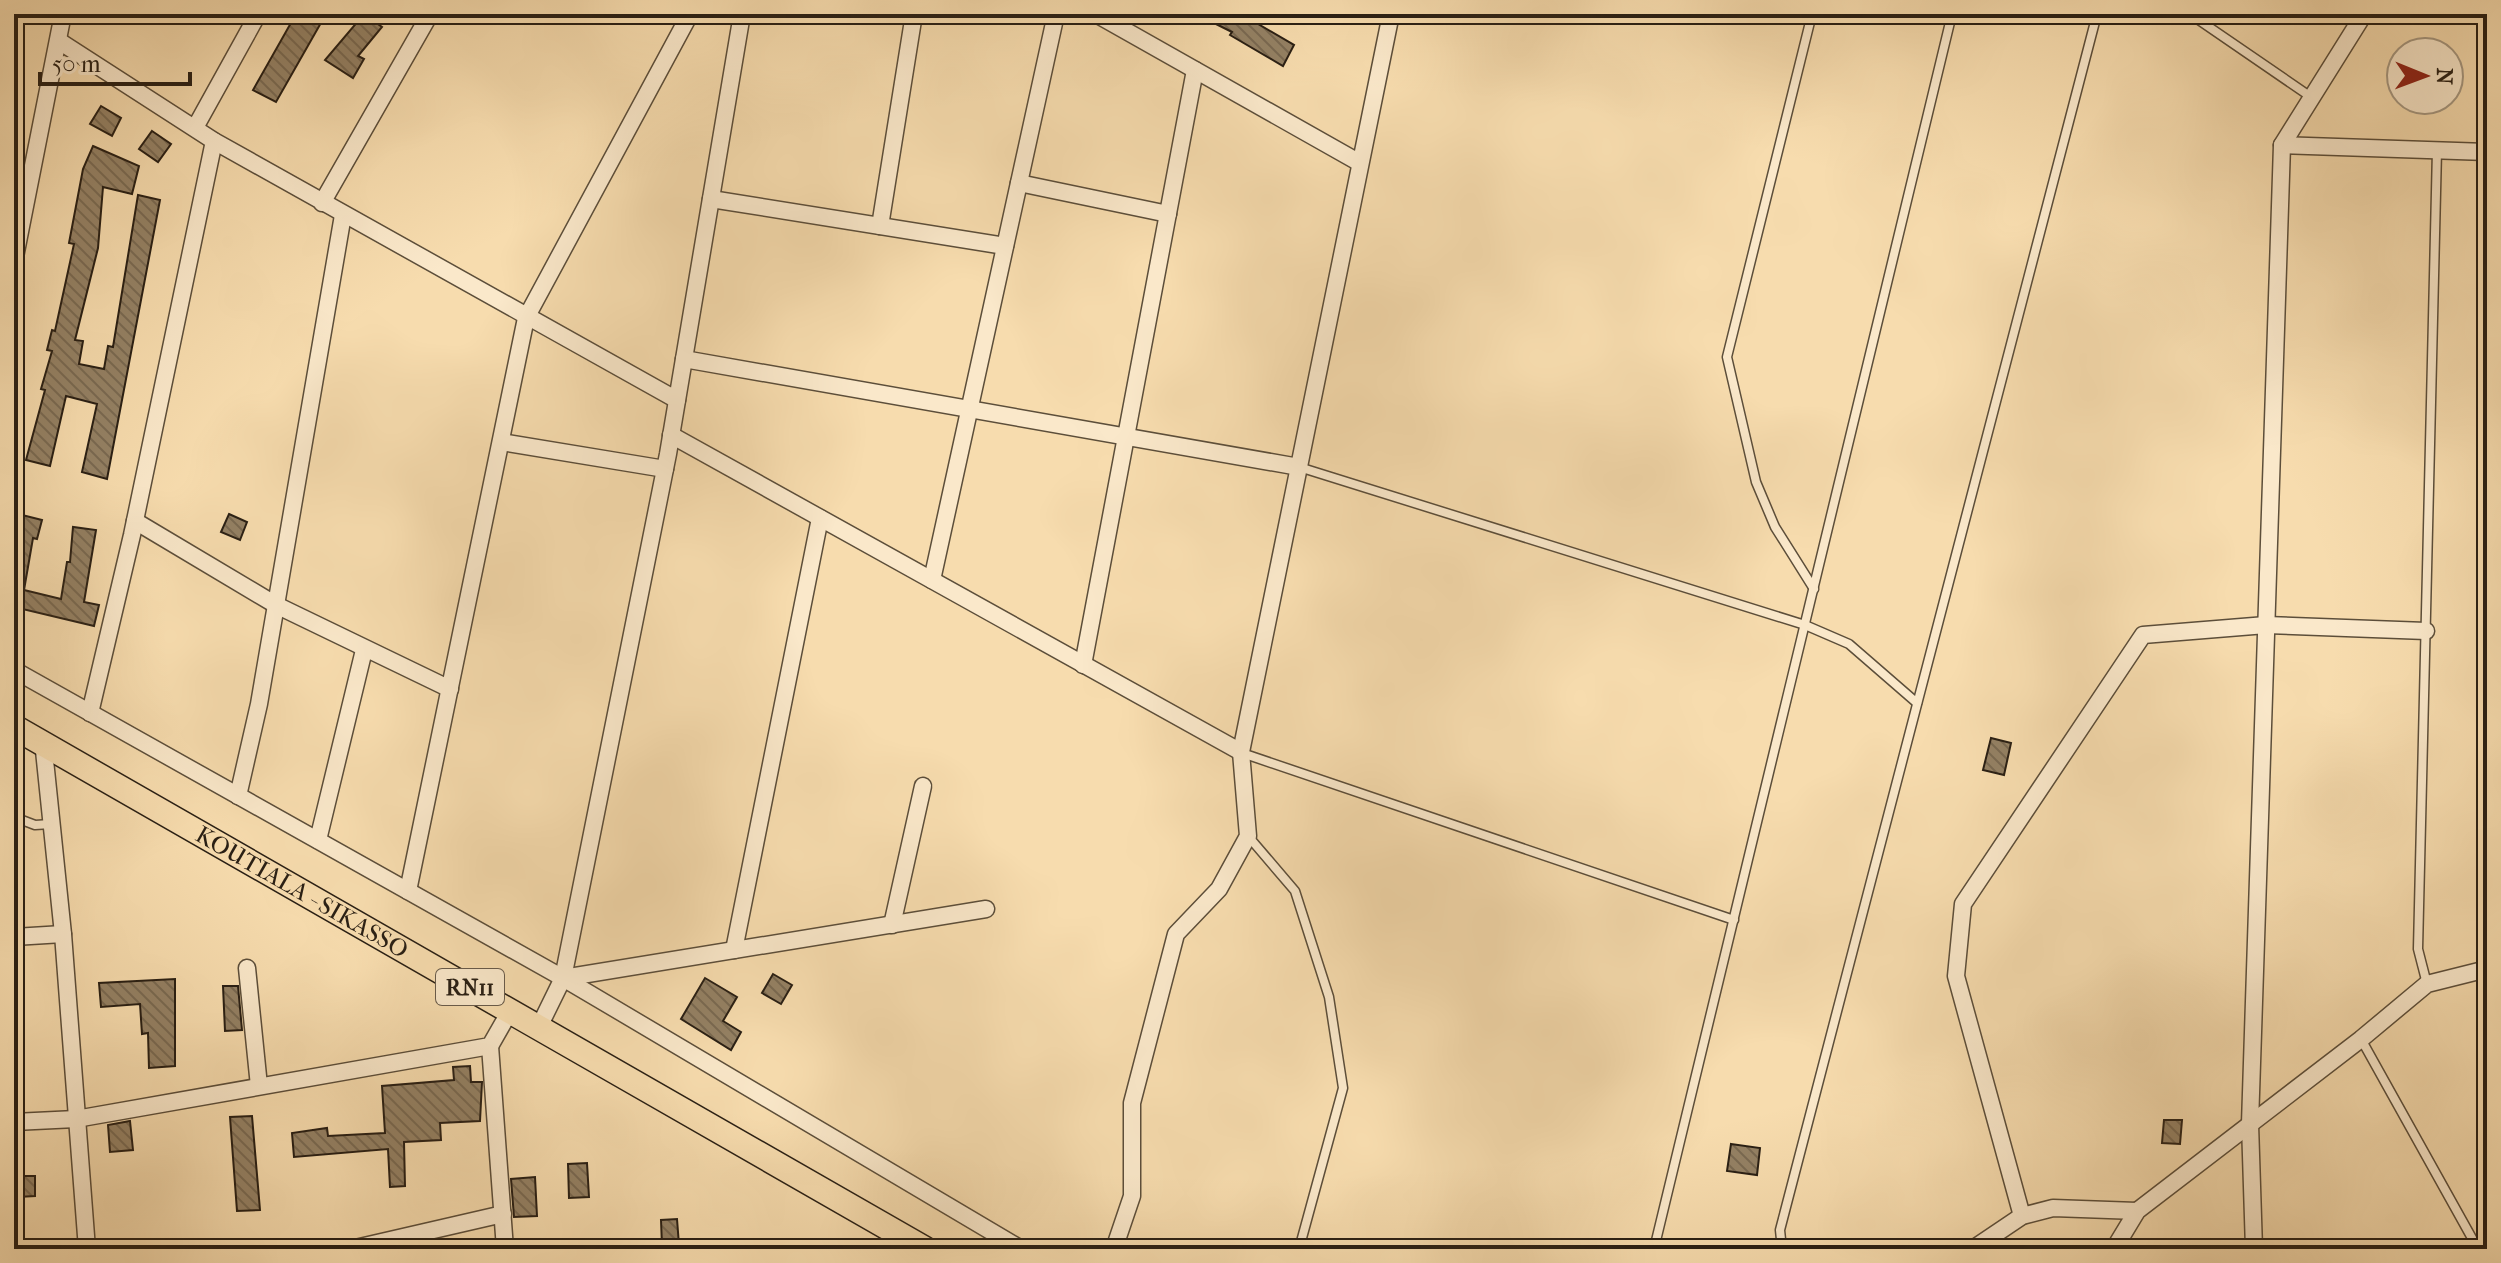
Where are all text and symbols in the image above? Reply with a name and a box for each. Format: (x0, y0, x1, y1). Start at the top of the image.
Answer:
scale bar (40, 36, 190, 86)
north arrow (2385, 36, 2465, 116)
text: 50 m (52, 50, 101, 78)
text: N (2431, 68, 2457, 85)
street label: KOUTIALA - SIKASSO (191, 820, 413, 964)
road number: RN11 (436, 969, 504, 1005)

